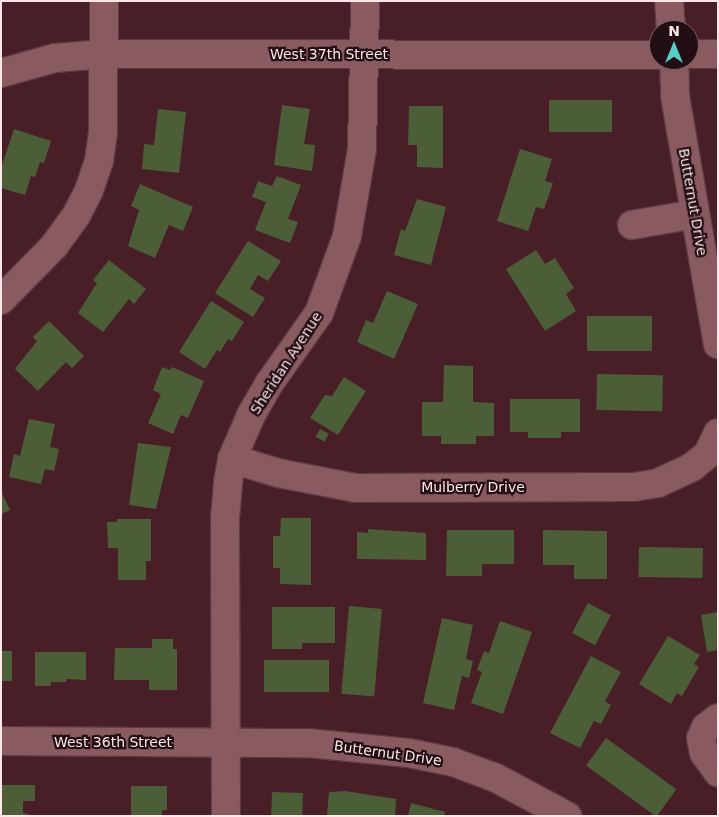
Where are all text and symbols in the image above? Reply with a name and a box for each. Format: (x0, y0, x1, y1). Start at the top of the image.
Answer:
north arrow (649, 20, 699, 70)
text: N (668, 23, 680, 39)
street label: West 37th Street (270, 46, 388, 62)
street label: Butternut Drive (675, 147, 711, 257)
street label: Sheridan Avenue (247, 309, 325, 417)
street label: Mulberry Drive (421, 479, 525, 495)
street label: West 36th Street (54, 734, 172, 750)
street label: Butternut Drive (333, 737, 443, 769)

